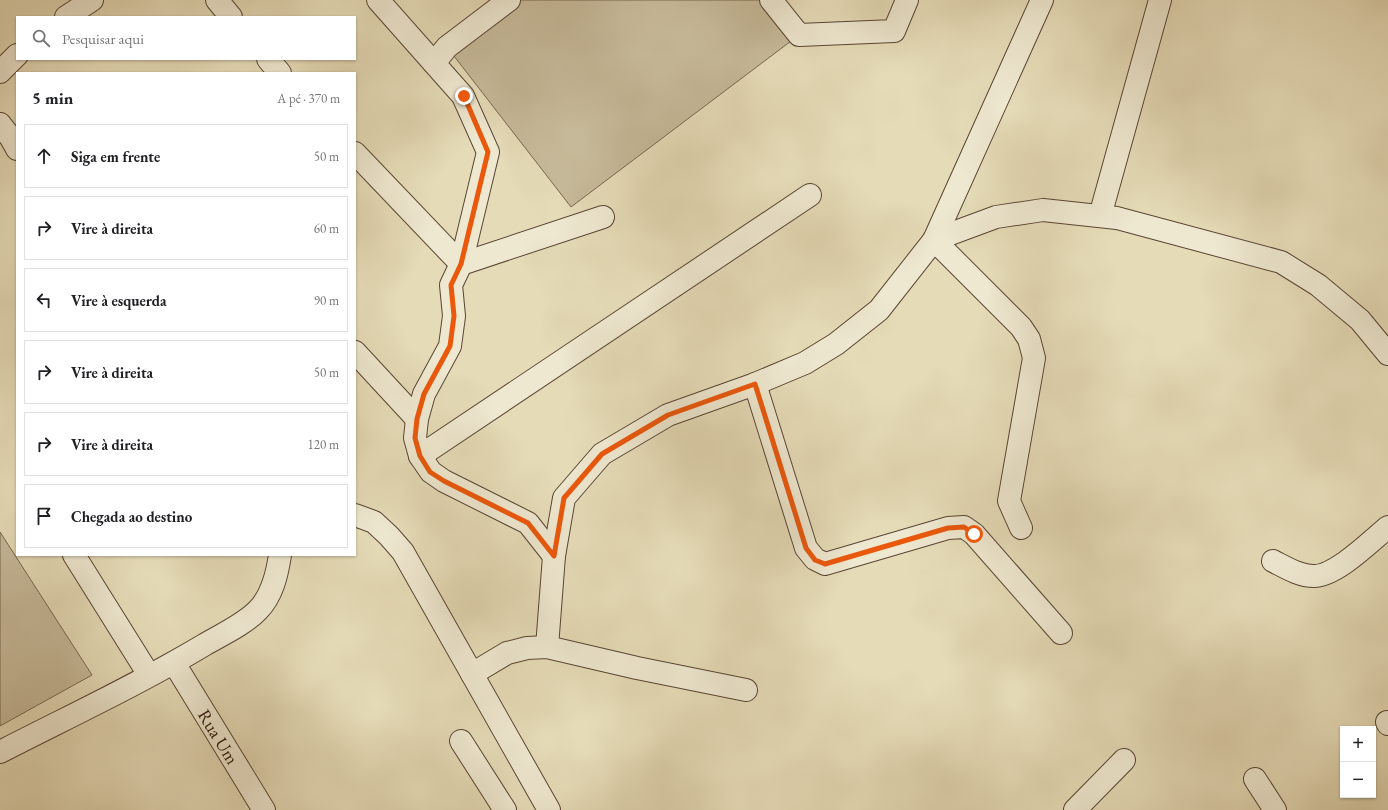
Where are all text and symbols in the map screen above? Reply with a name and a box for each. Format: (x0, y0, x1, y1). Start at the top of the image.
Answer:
search box (16, 16, 356, 60)
icon: search (30, 27, 52, 49)
text: Pesquisar aqui (62, 29, 144, 48)
text: 5 min (32, 87, 73, 109)
route end (455, 87, 473, 105)
text: A pé · 370 m (277, 90, 340, 107)
icon: ahead (33, 145, 55, 167)
text: Siga em frente (71, 147, 160, 166)
text: 50 m (314, 148, 339, 165)
icon: right (33, 217, 55, 239)
text: Vire à direita (71, 219, 153, 238)
text: 60 m (314, 220, 339, 237)
icon: left (33, 289, 55, 311)
text: Vire à esquerda (71, 291, 167, 310)
text: 90 m (314, 292, 339, 309)
icon: right (33, 361, 55, 383)
text: Vire à direita (71, 363, 153, 382)
text: 50 m (314, 364, 339, 381)
icon: right (33, 433, 55, 455)
text: Vire à direita (71, 435, 153, 454)
text: 120 m (308, 436, 339, 453)
icon: arrive (33, 505, 55, 527)
text: Chegada ao destino (71, 507, 192, 526)
route start (965, 525, 983, 543)
street label: Rua Um (193, 705, 244, 768)
map controls (1340, 726, 1376, 798)
button: + (1340, 726, 1376, 762)
button: − (1340, 762, 1376, 798)

